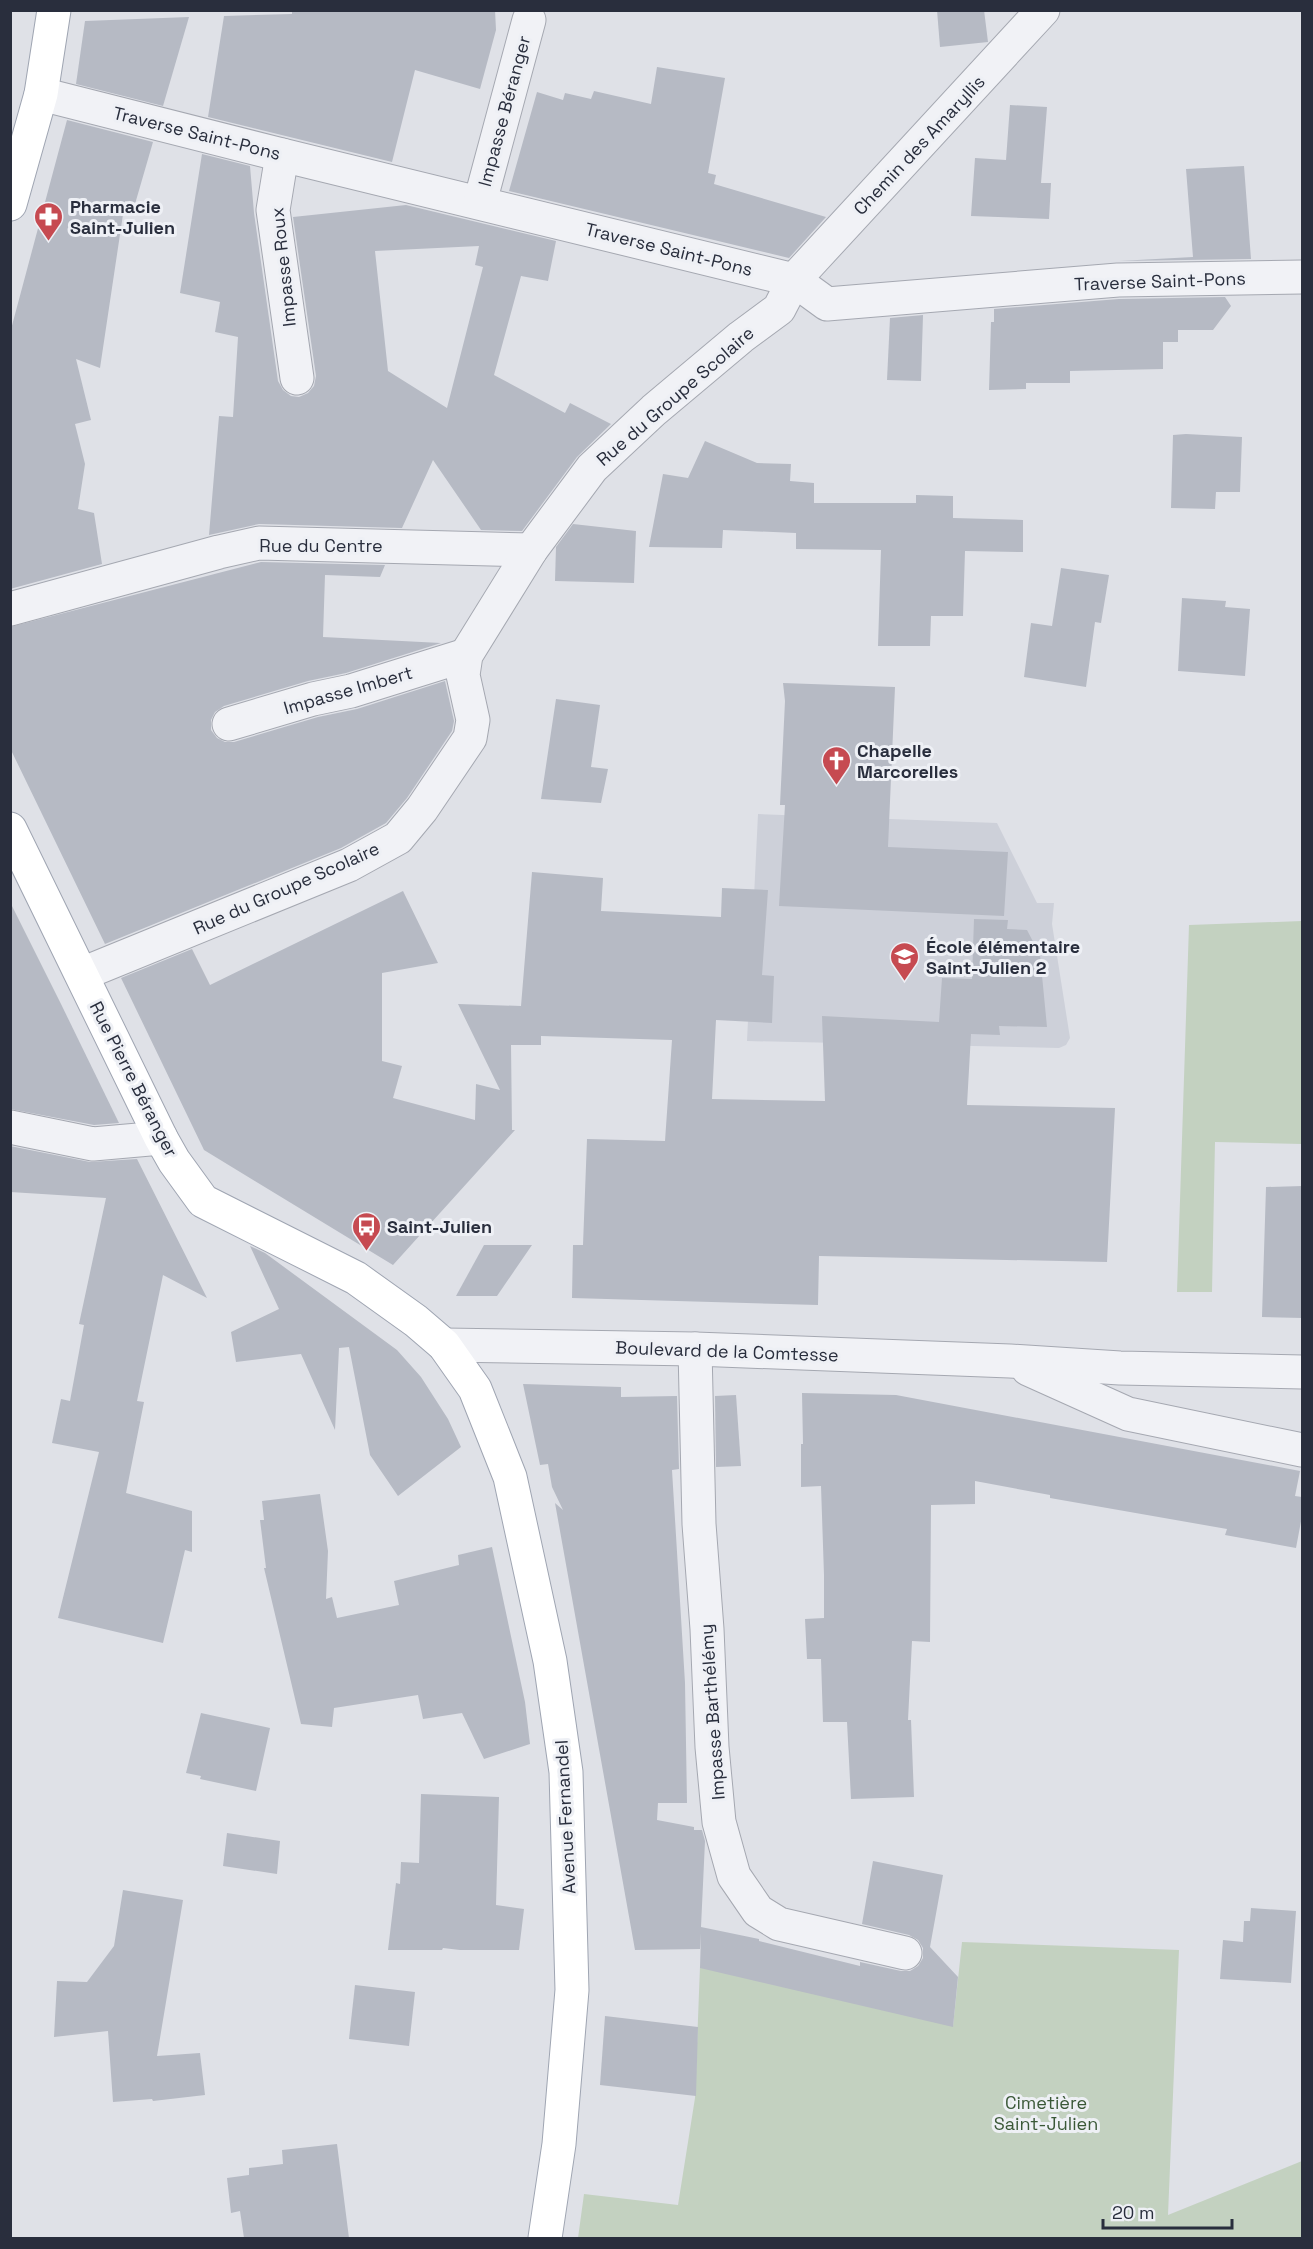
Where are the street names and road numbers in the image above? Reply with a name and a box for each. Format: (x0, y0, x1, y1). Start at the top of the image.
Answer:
street label: Impasse Béranger (473, 33, 535, 189)
street label: Chemin des Amaryllis (848, 70, 990, 220)
street label: Traverse Saint-Pons (111, 101, 283, 165)
street label: Impasse Roux (265, 206, 301, 328)
street label: Traverse Saint-Pons (583, 217, 755, 281)
street label: Traverse Saint-Pons (1074, 267, 1246, 295)
street label: Rue du Groupe Scolaire (591, 321, 759, 471)
street label: Rue du Centre (259, 534, 383, 557)
street label: Impasse Imbert (281, 661, 415, 719)
street label: Rue du Groupe Scolaire (189, 837, 383, 939)
street label: Rue Pierre Béranger (85, 997, 183, 1161)
street label: Boulevard de la Comtesse (615, 1336, 839, 1366)
street label: Impasse Barthélémy (694, 1623, 730, 1801)
street label: Avenue Fernandel (549, 1739, 581, 1895)

